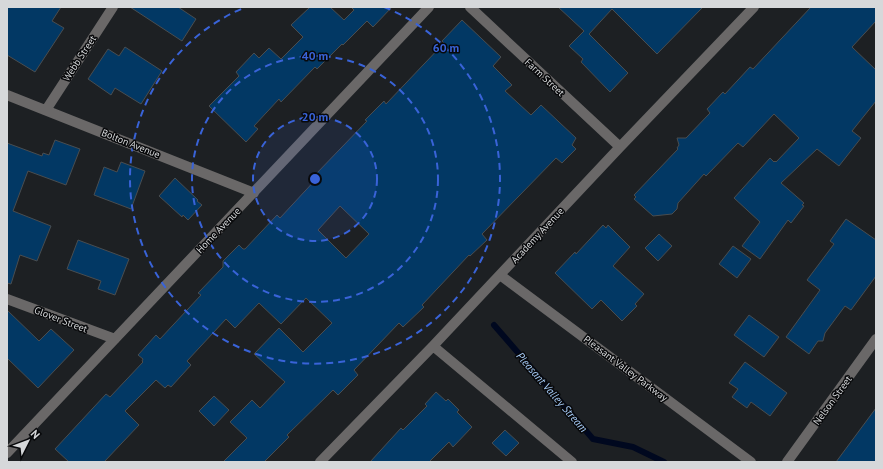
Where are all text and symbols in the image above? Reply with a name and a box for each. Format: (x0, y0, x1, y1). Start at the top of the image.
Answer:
street label: Webb Street (60, 32, 99, 84)
text: 60 m (433, 40, 459, 55)
text: 40 m (302, 48, 328, 63)
street label: Farm Street (522, 56, 568, 100)
text: 20 m (302, 109, 328, 124)
street label: Bolton Avenue (100, 126, 162, 161)
centre of rings (308, 172, 322, 186)
street label: Home Avenue (193, 205, 243, 256)
street label: Academy Avenue (508, 205, 567, 266)
street label: Glover Street (32, 303, 90, 336)
street label: Pleasant Valley Parkway (581, 332, 671, 405)
water label: Pleasant Valley Stream (513, 349, 591, 435)
street label: Nelson Street (810, 373, 855, 428)
north arrow (8, 421, 48, 461)
text: N (28, 427, 43, 442)

